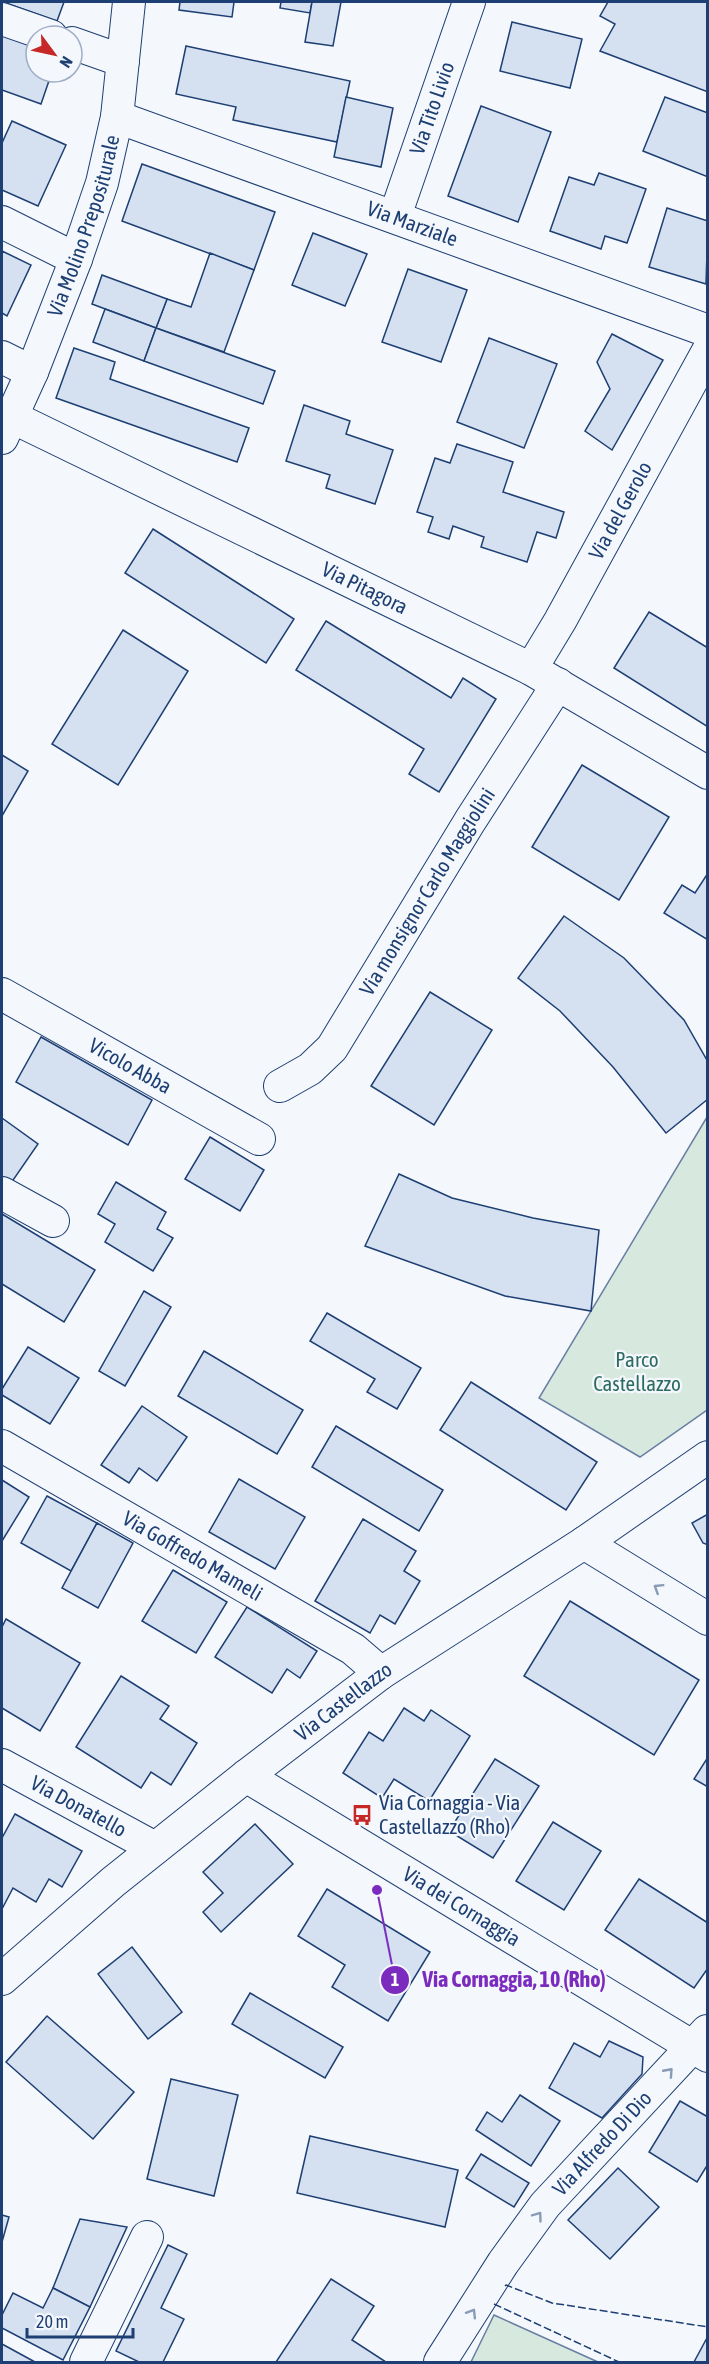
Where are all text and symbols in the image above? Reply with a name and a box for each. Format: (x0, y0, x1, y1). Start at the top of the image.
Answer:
north arrow (24, 24, 84, 84)
text: N (56, 53, 77, 71)
street label: Via Tito Livio (404, 58, 458, 157)
street label: Via Molino Prepositurale (42, 132, 124, 320)
street label: Via Marziale (364, 196, 461, 250)
street label: Via del Gerolo (583, 457, 656, 563)
street label: Via Pitagora (318, 556, 412, 618)
street label: Via monsignor Carlo Maggiolini (354, 783, 499, 999)
street label: Vicolo Abba (85, 1033, 176, 1098)
park label: Parco Castellazzo (593, 1347, 681, 1395)
street label: Via Goffredo Mameli (119, 1505, 267, 1605)
one-way arrow (654, 1584, 664, 1596)
street label: Via Castellazzo (290, 1656, 396, 1745)
street label: Via Donatello (27, 1770, 131, 1841)
place label: Via Cornaggia - Via Castellazzo (Rho) (379, 1790, 520, 1838)
bus stop icon: Via Cornaggia - Via Castellazzo (Rho) (350, 1803, 374, 1827)
street label: Via dei Cornaggia (399, 1861, 525, 1950)
callout: Via Cornaggia, 10 (Rho) (380, 1960, 617, 2000)
text: Via Cornaggia, 10 (Rho) (421, 1966, 606, 1992)
text: 1 (391, 1969, 399, 1990)
one-way arrow (662, 2068, 673, 2079)
street label: Via Alfredo Di Dio (547, 2086, 656, 2200)
one-way arrow (530, 2211, 541, 2222)
scale bar (27, 2301, 134, 2339)
one-way arrow (464, 2309, 476, 2319)
text: 20 m (36, 2311, 68, 2332)

